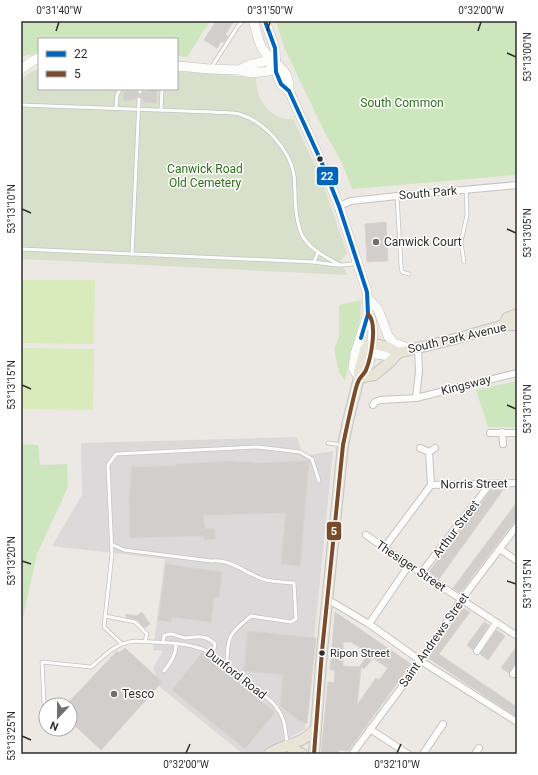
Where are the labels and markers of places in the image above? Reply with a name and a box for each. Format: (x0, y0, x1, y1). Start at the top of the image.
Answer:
unlabelled marker (315, 154, 325, 164)
place label: Canwick Court (384, 235, 462, 249)
marker: Canwick Court (371, 237, 381, 247)
place label: Ripon Street (330, 647, 390, 660)
marker: Ripon Street (317, 648, 327, 658)
place label: Tesco (122, 687, 154, 701)
marker: Tesco (109, 689, 119, 699)

